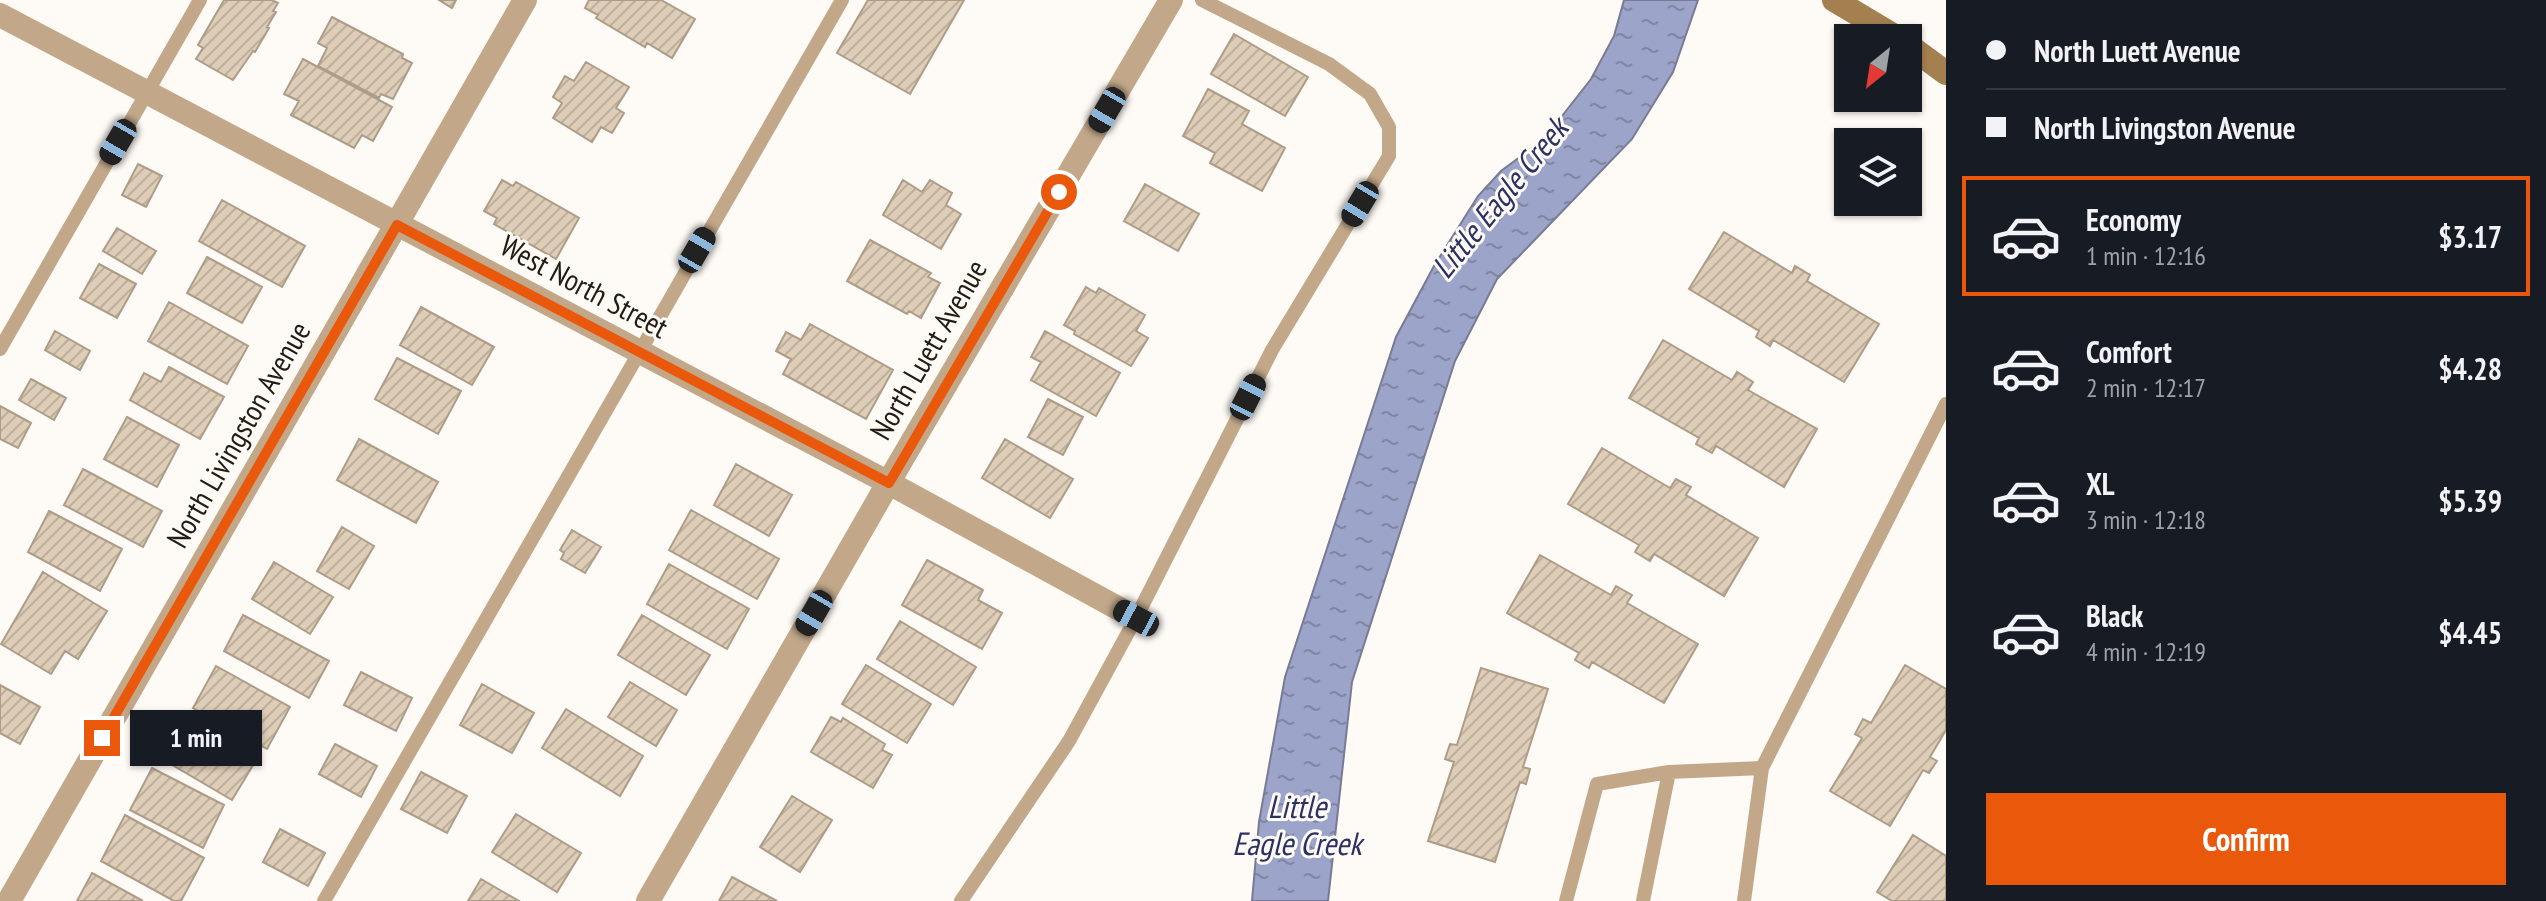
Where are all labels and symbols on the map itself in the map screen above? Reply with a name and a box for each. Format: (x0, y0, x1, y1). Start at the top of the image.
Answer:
north arrow (1834, 24, 1922, 112)
car (1085, 83, 1129, 137)
water label: Little Eagle Creek (1422, 106, 1579, 286)
car (96, 115, 140, 169)
route start (1041, 174, 1077, 210)
car (1337, 177, 1383, 231)
car (675, 223, 719, 277)
street label: West North Street (494, 225, 676, 346)
street label: North Luett Avenue (861, 252, 995, 446)
street label: North Livingston Avenue (157, 314, 318, 554)
car (1226, 370, 1270, 424)
car (792, 586, 836, 640)
car (1109, 596, 1163, 640)
callout: 1 min (130, 710, 262, 766)
route end (84, 720, 120, 756)
water label: Little Eagle Creek (1232, 785, 1365, 864)

